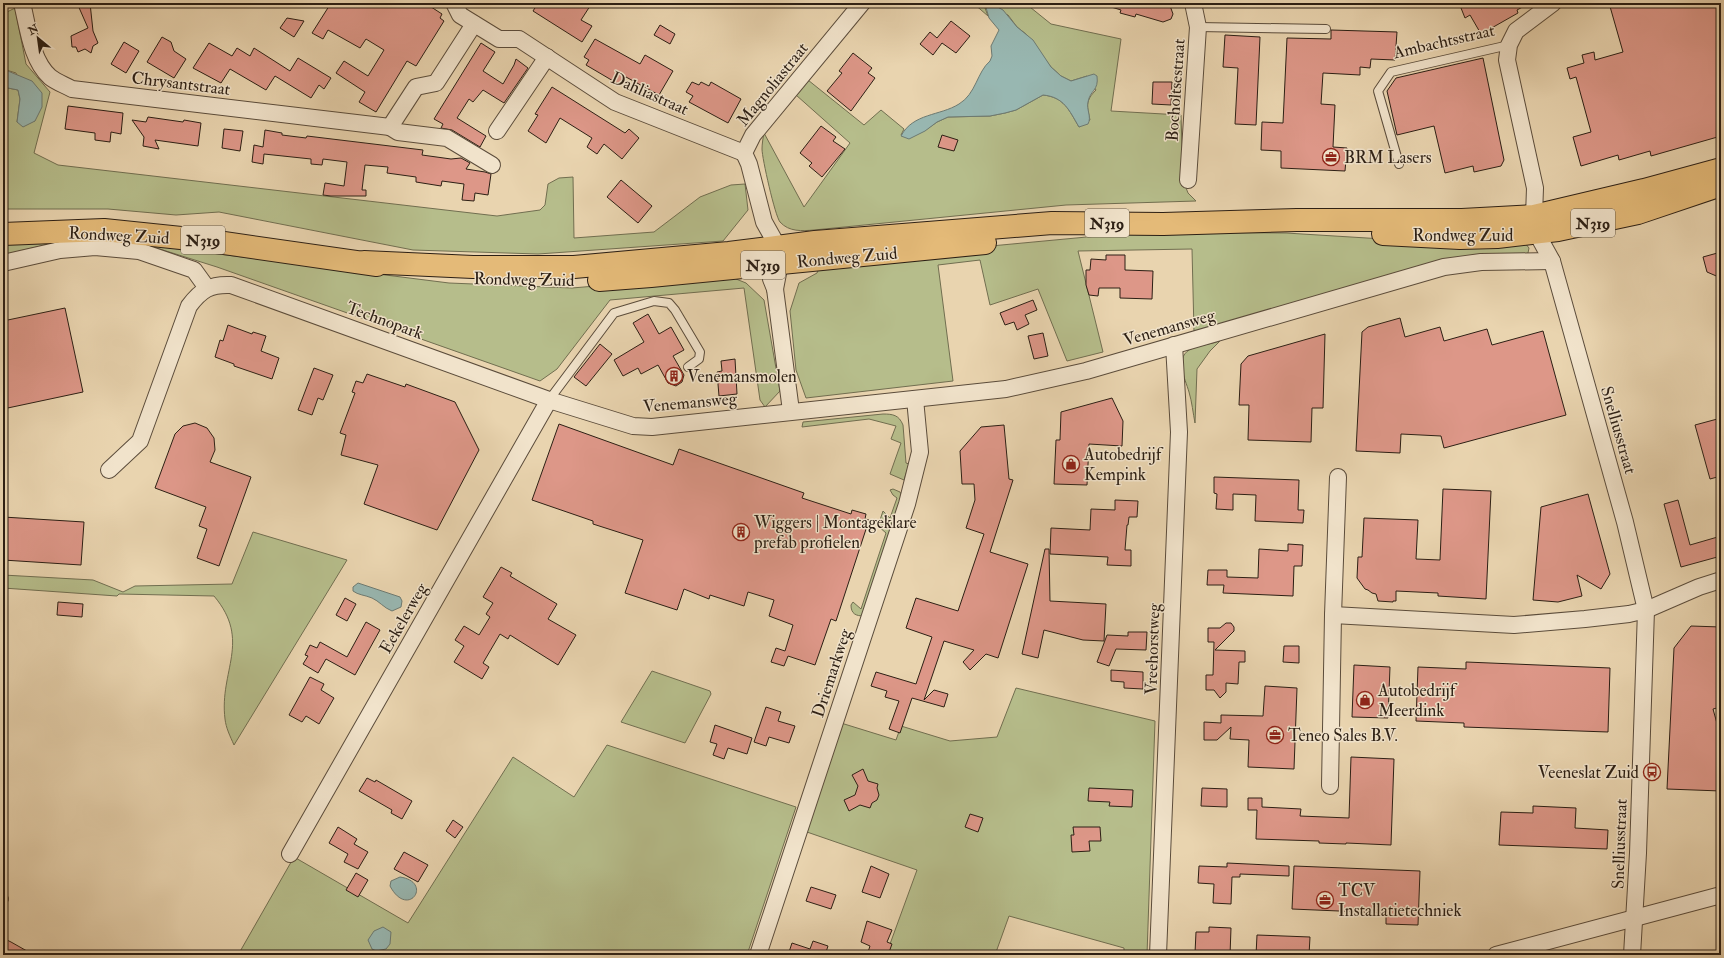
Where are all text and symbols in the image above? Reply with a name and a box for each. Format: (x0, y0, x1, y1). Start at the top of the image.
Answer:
north arrow (18, 18, 58, 58)
street label: Ambachtsstraat (1390, 20, 1497, 64)
text: N (25, 21, 42, 38)
street label: Bocholtsestraat (1161, 37, 1190, 142)
street label: Magnoliastraat (732, 38, 813, 130)
street label: Chrysantstraat (130, 67, 232, 101)
street label: Dahliastraat (608, 67, 692, 120)
office icon: BRM Lasers (1321, 147, 1341, 167)
place label: BRM Lasers (1344, 147, 1432, 168)
road number: N319 (1085, 209, 1129, 237)
road number: N319 (1571, 209, 1615, 237)
street label: Rondweg Zuid (68, 222, 171, 249)
street label: Rondweg Zuid (1413, 225, 1514, 246)
road number: N319 (181, 226, 225, 254)
street label: Rondweg Zuid (796, 243, 899, 272)
road number: N319 (741, 251, 785, 279)
street label: Rondweg Zuid (473, 268, 575, 291)
street label: Technopark (343, 297, 426, 345)
street label: Venemansweg (1121, 304, 1218, 351)
building icon: Venemansmolen (664, 366, 684, 386)
place label: Venemansmolen (687, 366, 797, 387)
street label: Snelliusstraat (1596, 384, 1641, 477)
street label: Venemansweg (642, 388, 739, 417)
place label: Autobedrijf Kempink (1083, 444, 1164, 486)
shop icon: Autobedrijf Kempink (1061, 454, 1081, 474)
place label: Wiggers | Montageklare prefab profielen (753, 512, 917, 554)
building icon: Wiggers | Montageklare prefab profielen (731, 522, 751, 542)
street label: Eekelerweg (375, 579, 432, 657)
street label: Vreehorstweg (1140, 602, 1165, 695)
street label: Driemarkweg (807, 626, 856, 720)
place label: Autobedrijf Meerdink (1377, 680, 1458, 721)
shop icon: Autobedrijf Meerdink (1355, 690, 1375, 710)
office icon: Teneo Sales B.V. (1265, 725, 1285, 745)
place label: Teneo Sales B.V. (1288, 725, 1398, 746)
place label: Veeneslat Zuid (1538, 762, 1640, 783)
bus stop icon: Veeneslat Zuid (1642, 762, 1662, 782)
street label: Snelliusstraat (1607, 798, 1632, 889)
place label: TCV Installatietechniek (1338, 880, 1462, 921)
office icon: TCV Installatietechniek (1315, 890, 1335, 910)

